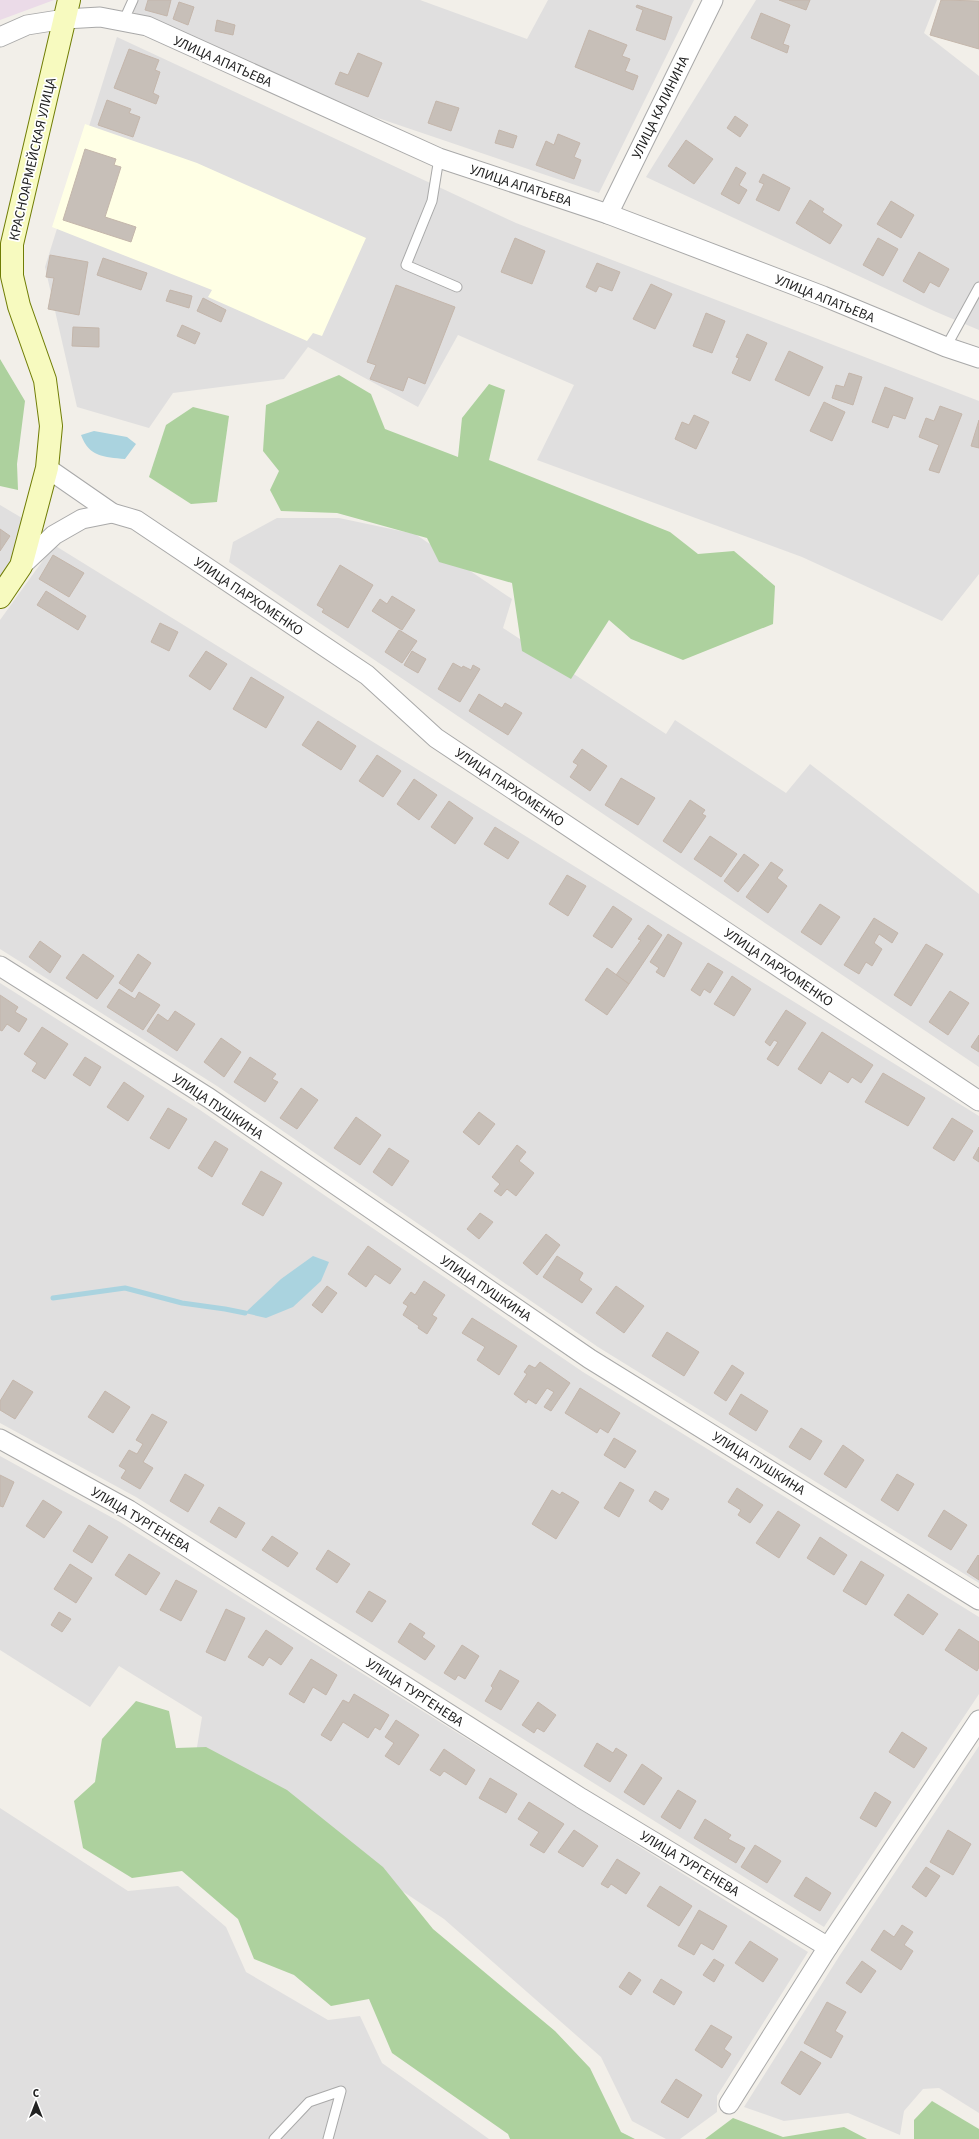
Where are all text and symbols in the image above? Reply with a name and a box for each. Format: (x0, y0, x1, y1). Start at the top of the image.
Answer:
street label: УЛИЦА АПАТЬЕВА (170, 31, 275, 93)
street label: УЛИЦА КАЛИНИНА (627, 52, 695, 162)
street label: КРАСНОАРМЕЙСКАЯ УЛИЦА (4, 75, 62, 243)
street label: УЛИЦА АПАТЬЕВА (467, 160, 575, 212)
street label: УЛИЦА АПАТЬЕВА (772, 270, 878, 328)
street label: УЛИЦА ПАРХОМЕНКО (190, 553, 307, 641)
street label: УЛИЦА ПАРХОМЕНКО (451, 744, 568, 832)
street label: УЛИЦА ПАРХОМЕНКО (720, 924, 837, 1012)
street label: УЛИЦА ПУШКИНА (168, 1069, 267, 1145)
street label: УЛИЦА ПУШКИНА (436, 1251, 535, 1327)
street label: УЛИЦА ПУШКИНА (708, 1427, 809, 1501)
street label: УЛИЦА ТУРГЕНЕВА (87, 1482, 194, 1558)
street label: УЛИЦА ТУРГЕНЕВА (362, 1654, 468, 1732)
street label: УЛИЦА ТУРГЕНЕВА (636, 1826, 743, 1902)
north arrow (16, 2083, 56, 2123)
text: С (33, 2086, 40, 2101)

